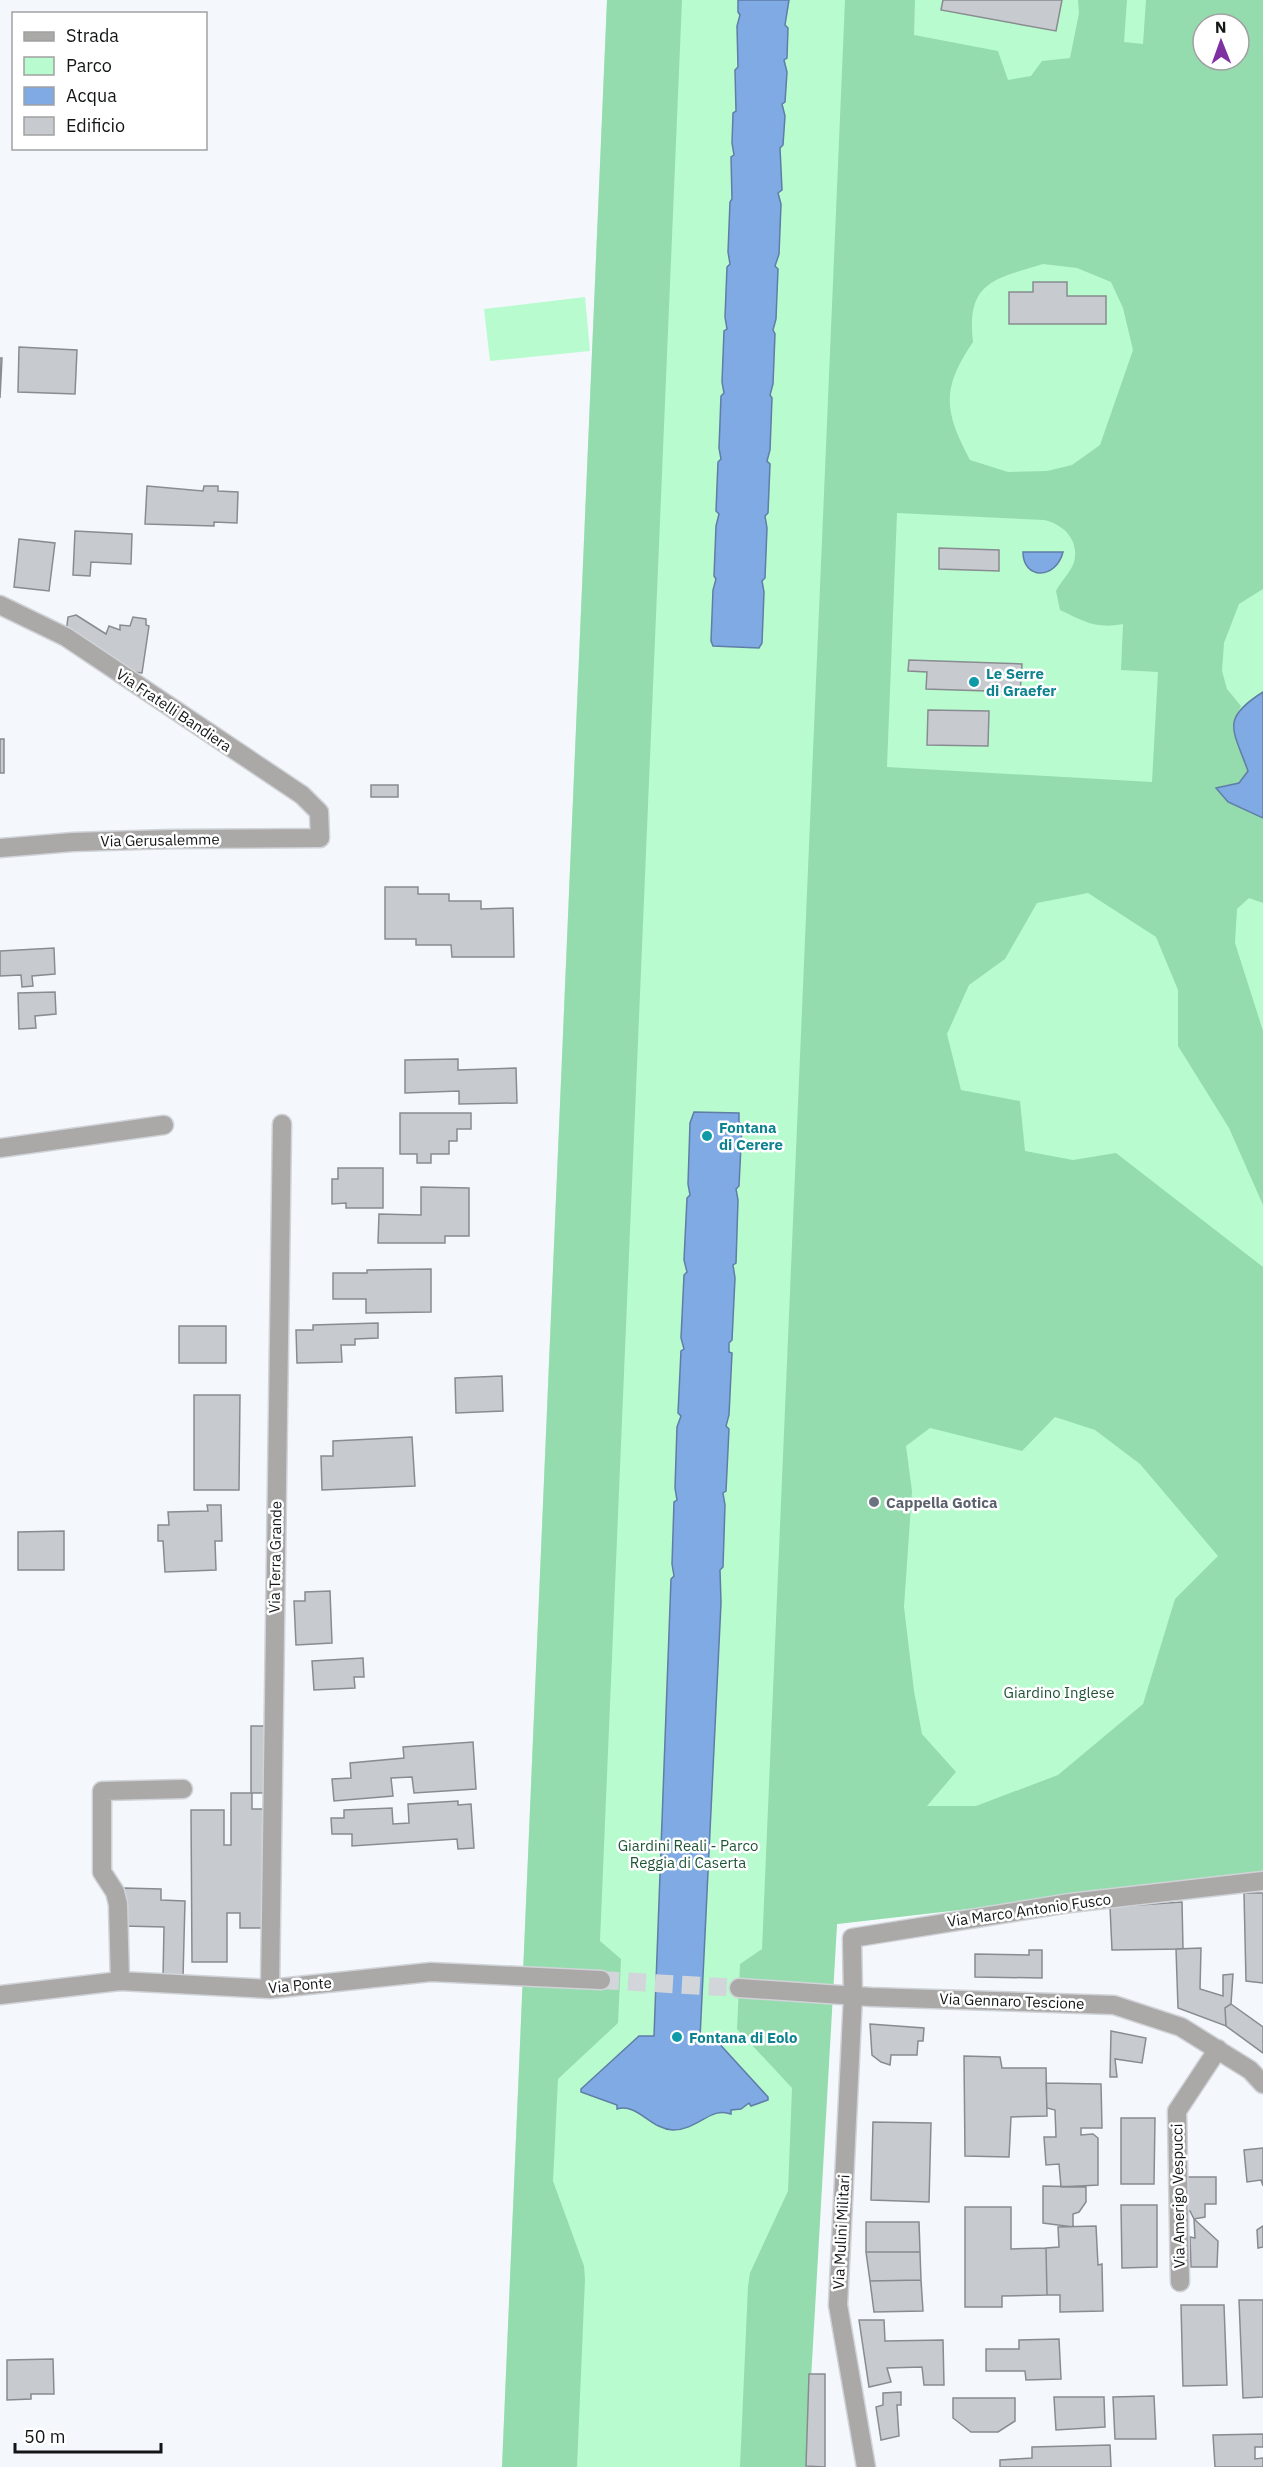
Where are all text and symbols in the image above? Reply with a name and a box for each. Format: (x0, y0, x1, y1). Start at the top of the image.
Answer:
legend (12, 12, 207, 150)
north arrow (1191, 12, 1251, 72)
text: N (1215, 17, 1227, 37)
text: Strada (66, 24, 119, 47)
text: Parco (66, 54, 112, 77)
text: Acqua (66, 84, 117, 107)
text: Edificio (66, 114, 125, 137)
street label: Via Fratelli Bandiera (113, 664, 235, 756)
place label: Le Serre di Graefer (986, 664, 1056, 700)
marker: Le Serre di Graefer (967, 675, 981, 689)
street label: Via Gerusalemme (100, 829, 220, 851)
place label: Fontana di Cerere (719, 1118, 783, 1154)
marker: Fontana di Cerere (700, 1129, 714, 1143)
place label: Cappella Gotica (886, 1493, 998, 1512)
marker: Cappella Gotica (867, 1495, 881, 1509)
street label: Via Terra Grande (265, 1501, 285, 1613)
park label: Giardino Inglese (1004, 1683, 1114, 1702)
park label: Giardini Reali - Parco Reggia di Caserta (618, 1836, 758, 1872)
street label: Via Marco Antonio Fusco (946, 1889, 1112, 1931)
street label: Via Ponte (267, 1973, 333, 1997)
street label: Via Gennaro Tescione (939, 1989, 1085, 2013)
place label: Fontana di Eolo (689, 2028, 797, 2047)
marker: Fontana di Eolo (670, 2030, 684, 2044)
street label: Via Amerigo Vespucci (1167, 2124, 1189, 2268)
street label: Via Mulini Militari (829, 2174, 853, 2290)
scale bar (15, 2416, 160, 2454)
text: 50 m (24, 2425, 66, 2448)

